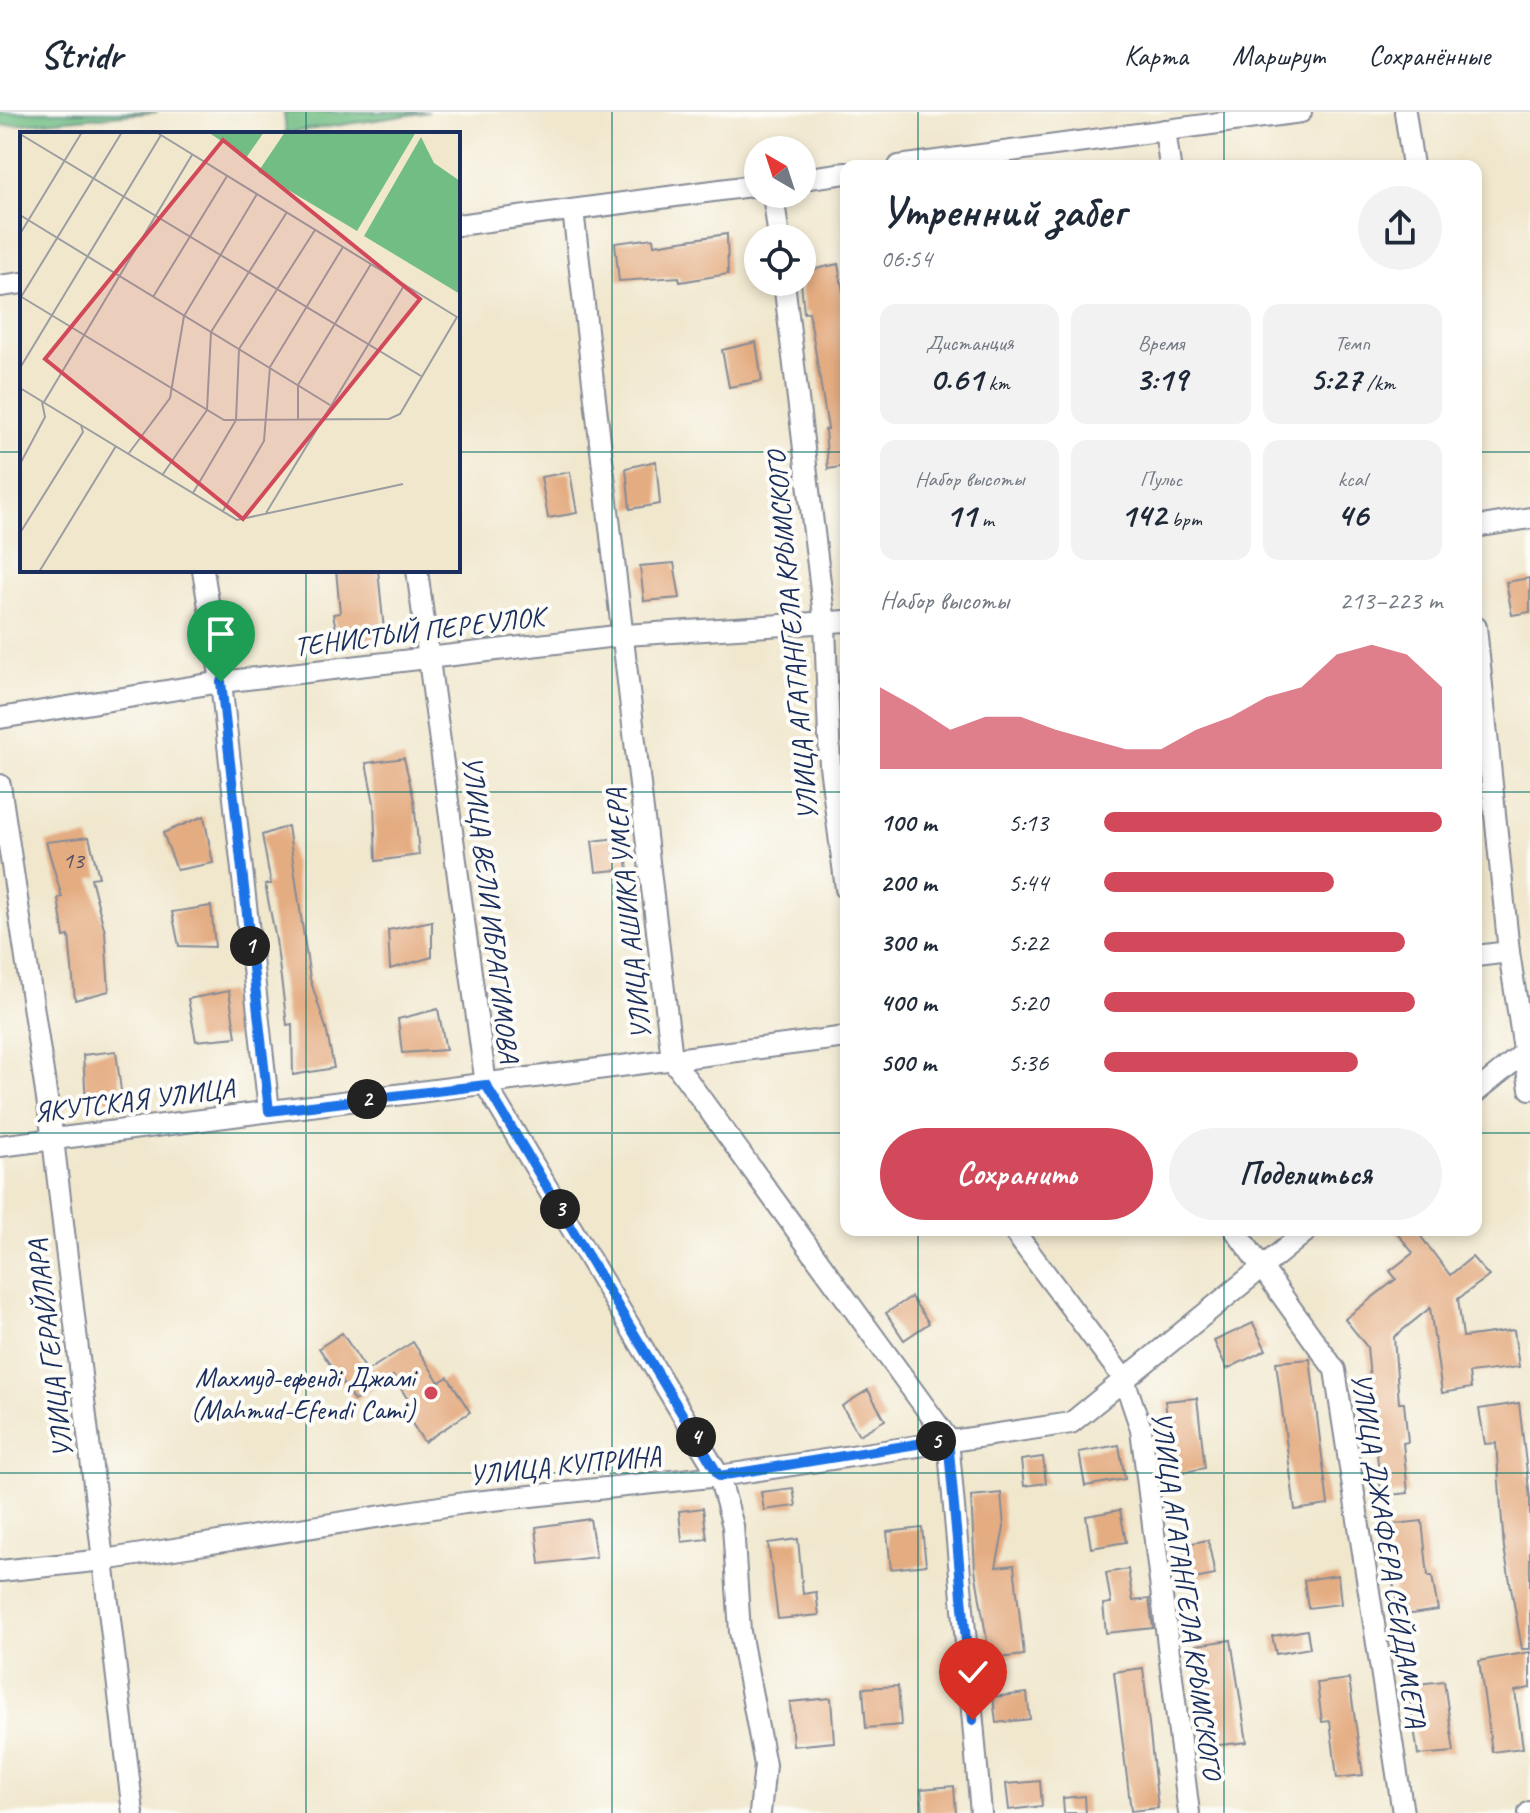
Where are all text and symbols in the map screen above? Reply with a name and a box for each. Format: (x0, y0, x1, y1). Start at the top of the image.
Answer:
text: Stridr (40, 32, 122, 79)
text: Карта (1124, 38, 1188, 73)
text: Маршрут (1232, 38, 1324, 73)
text: Сохранённые (1368, 38, 1490, 73)
inset map (20, 132, 460, 572)
north arrow (744, 136, 816, 208)
map controls (744, 136, 816, 296)
text: Утренний забег (880, 184, 1125, 239)
button: share (1358, 186, 1442, 270)
button: locate (744, 224, 816, 296)
text: 06:54 (880, 242, 932, 275)
text: Дистанция (926, 329, 1014, 357)
text: Время (1138, 329, 1184, 357)
text: Темп (1335, 329, 1370, 357)
text: 0.61 (930, 357, 983, 400)
text: 3:19 (1135, 357, 1187, 400)
text: 5:27 (1309, 357, 1361, 400)
text: km (983, 369, 1010, 397)
text: /km (1361, 369, 1395, 397)
street label: УЛИЦА АГАТАНГЕЛА КРЫМСКОГО (758, 447, 826, 822)
text: Набор высоты (915, 465, 1024, 493)
text: Пульс (1140, 465, 1182, 493)
text: kcal (1338, 465, 1367, 493)
text: 11 (946, 493, 976, 536)
text: 142 (1120, 493, 1166, 536)
text: 46 (1337, 493, 1368, 536)
text: m (976, 505, 994, 533)
text: bpm (1166, 505, 1202, 533)
text: Набор высоты (880, 584, 1009, 617)
text: 213–223 m (1339, 584, 1442, 617)
street label: ТЕНИСТЫЙ ПЕРЕУЛОК (292, 598, 552, 664)
pin (187, 600, 255, 682)
icon: arrive (199, 612, 243, 656)
street label: УЛИЦА ВЕЛИ ИБРАГИМОВА (455, 754, 527, 1066)
street label: УЛИЦА АШИКА УМЕРА (597, 785, 659, 1042)
text: 100 m (880, 806, 936, 839)
text: 5:13 (1008, 806, 1048, 839)
house number: 13 (62, 845, 86, 875)
text: 200 m (880, 866, 936, 899)
text: 5:44 (1008, 866, 1048, 899)
pin: 1 (230, 926, 270, 966)
text: 300 m (880, 926, 936, 959)
text: 5:22 (1008, 926, 1048, 959)
text: 1 (245, 932, 255, 960)
text: 400 m (880, 986, 936, 1019)
text: 5:20 (1008, 986, 1048, 1019)
text: 500 m (880, 1046, 936, 1079)
text: 5:36 (1008, 1046, 1048, 1079)
street label: ЯКУТСКАЯ УЛИЦА (32, 1070, 238, 1130)
pin: 2 (347, 1079, 387, 1119)
text: 2 (362, 1085, 372, 1113)
button: Сохранить (880, 1128, 1153, 1220)
button: Поделиться (1169, 1128, 1442, 1220)
pin: 3 (540, 1189, 580, 1229)
text: 3 (555, 1195, 565, 1223)
street label: УЛИЦА ГЕРАЙЛАРА (19, 1237, 81, 1460)
place label: Махмуд-ефенді Джамі (Mahmud-Efendi Cami) (190, 1360, 419, 1427)
street label: УЛИЦА ДЖАФЕРА СЕЙДАМЕТА (1344, 1370, 1435, 1731)
marker: Махмуд-ефенді Джамі (Mahmud-Efendi Cami) (422, 1384, 440, 1402)
street label: УЛИЦА АГАТАНГЕЛА КРЫМСКОГО (1144, 1409, 1231, 1784)
pin: 4 (676, 1417, 716, 1457)
pin: 5 (916, 1421, 956, 1461)
text: 4 (691, 1423, 701, 1451)
text: 5 (931, 1427, 941, 1455)
street label: УЛИЦА КУПРИНА (467, 1437, 664, 1492)
pin (939, 1638, 1007, 1720)
icon: check (951, 1650, 995, 1694)

